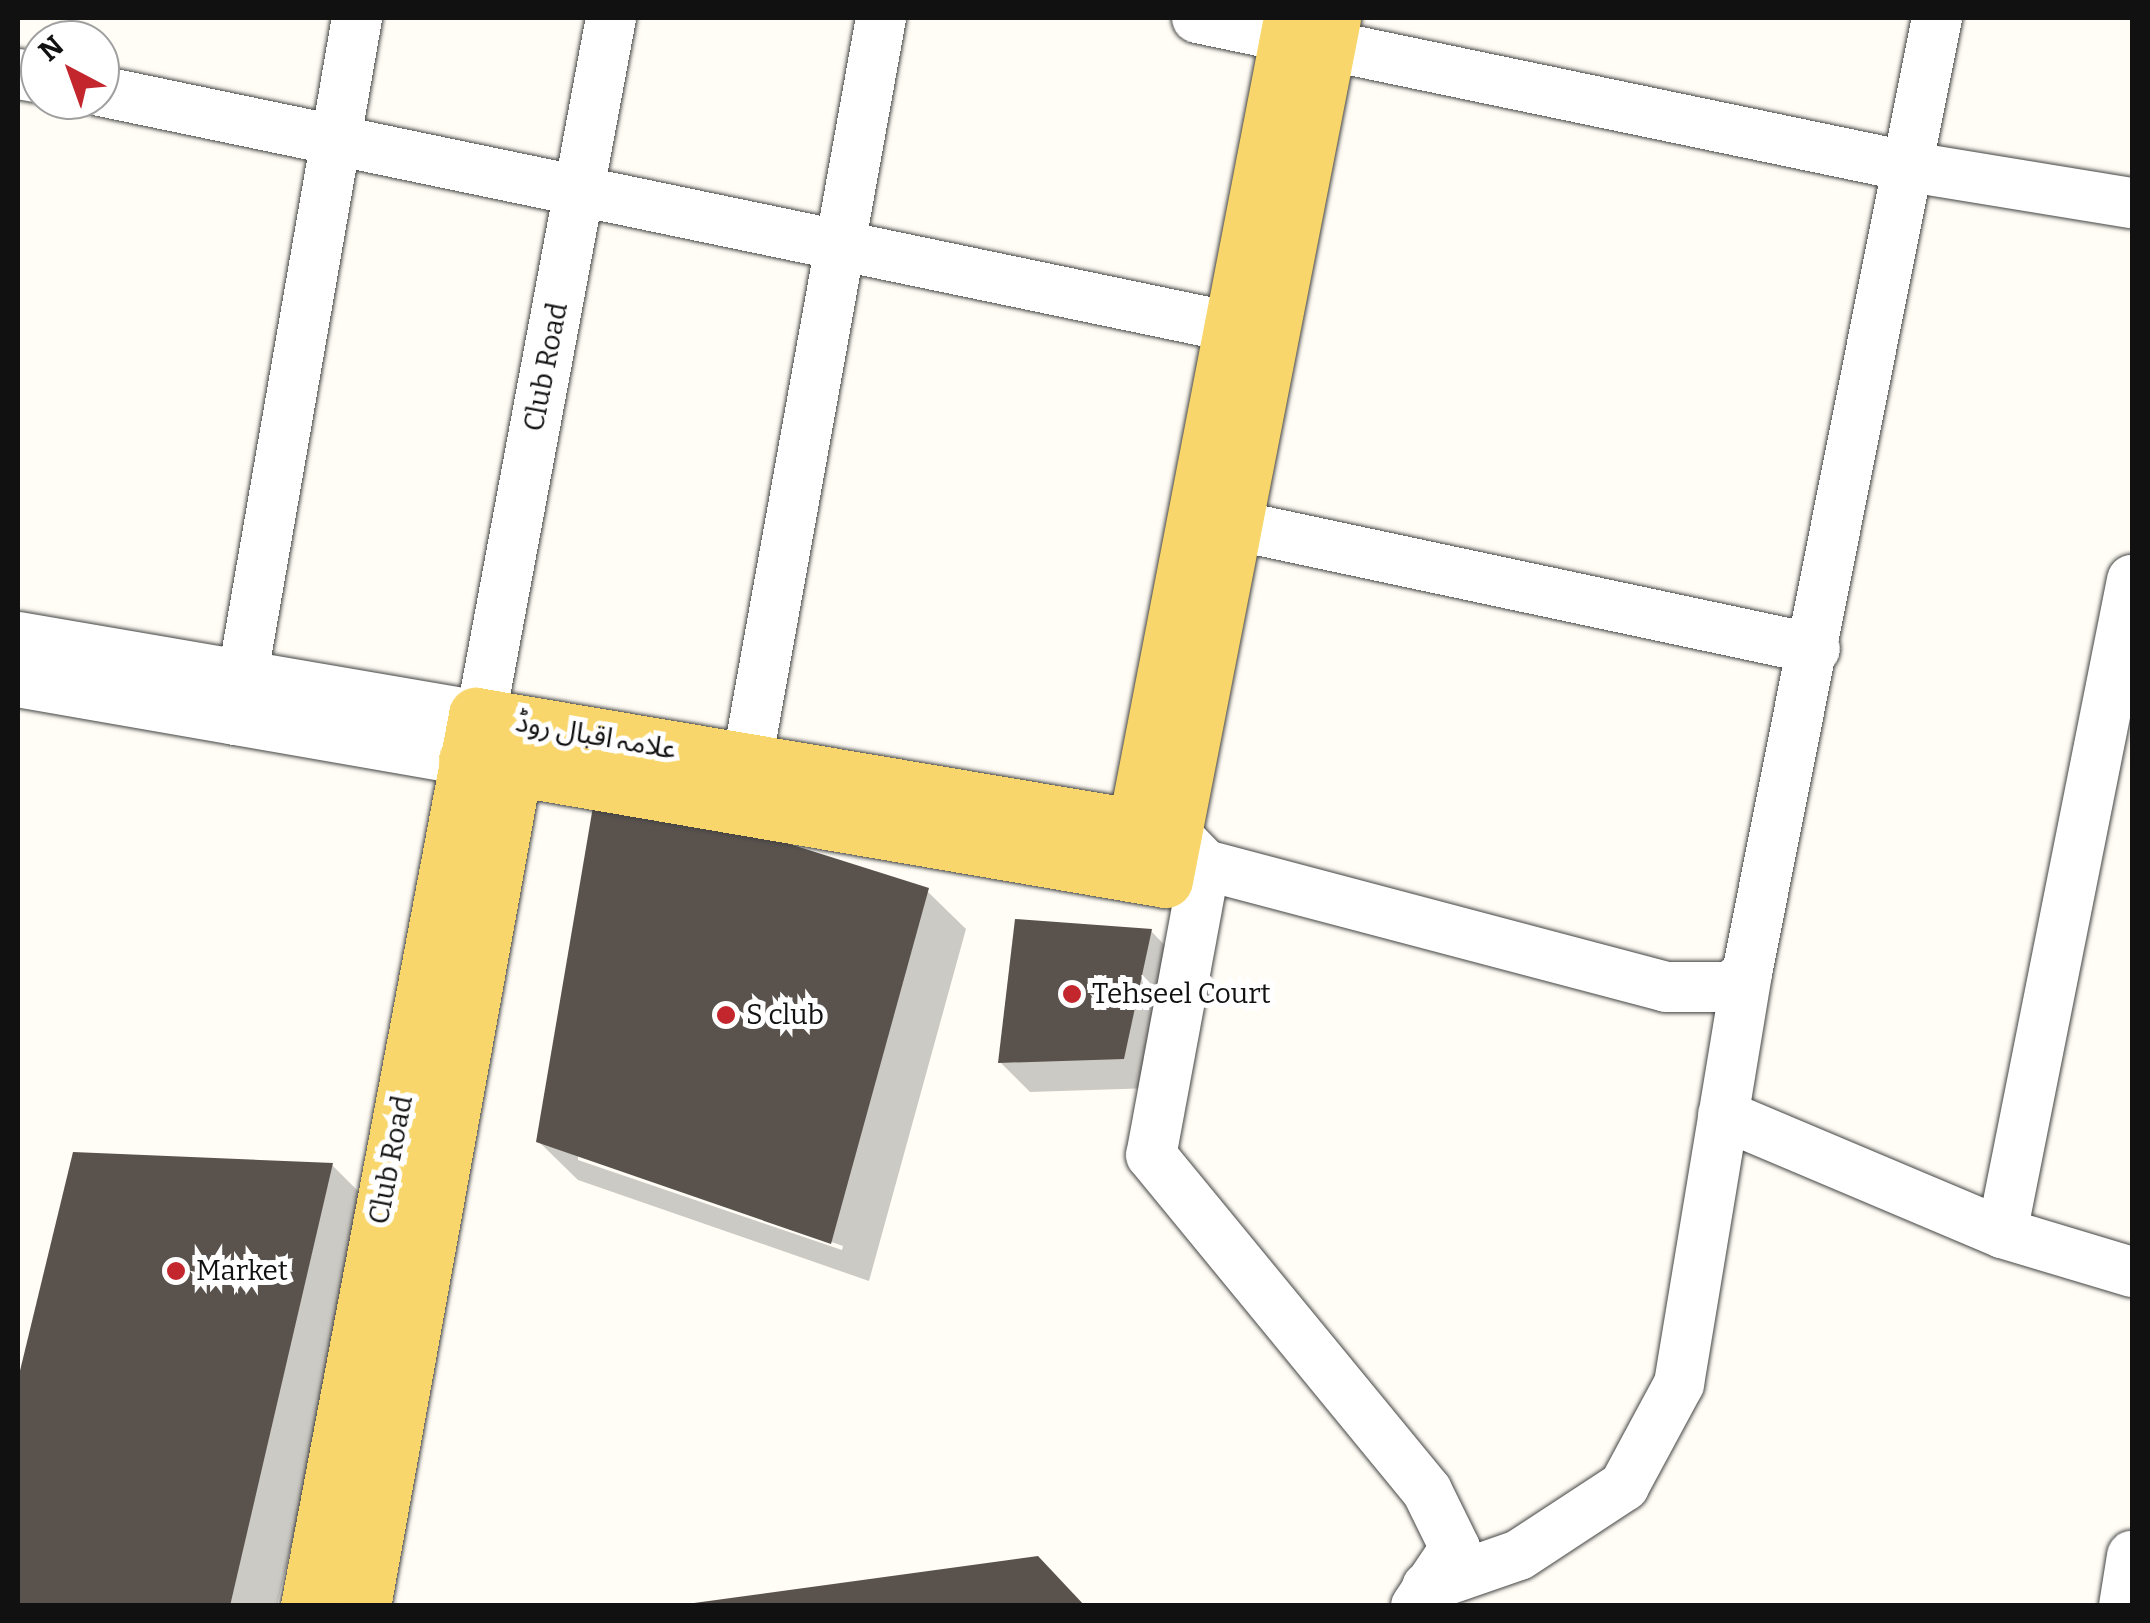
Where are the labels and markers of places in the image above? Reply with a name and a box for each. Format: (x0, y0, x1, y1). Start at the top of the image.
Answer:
place label: Tehseel Court (1092, 977, 1271, 1011)
marker: Tehseel Court (1061, 983, 1083, 1005)
place label: S club (746, 998, 824, 1032)
marker: S club (715, 1004, 737, 1026)
place label: Market (196, 1254, 288, 1288)
marker: Market (165, 1260, 187, 1282)

